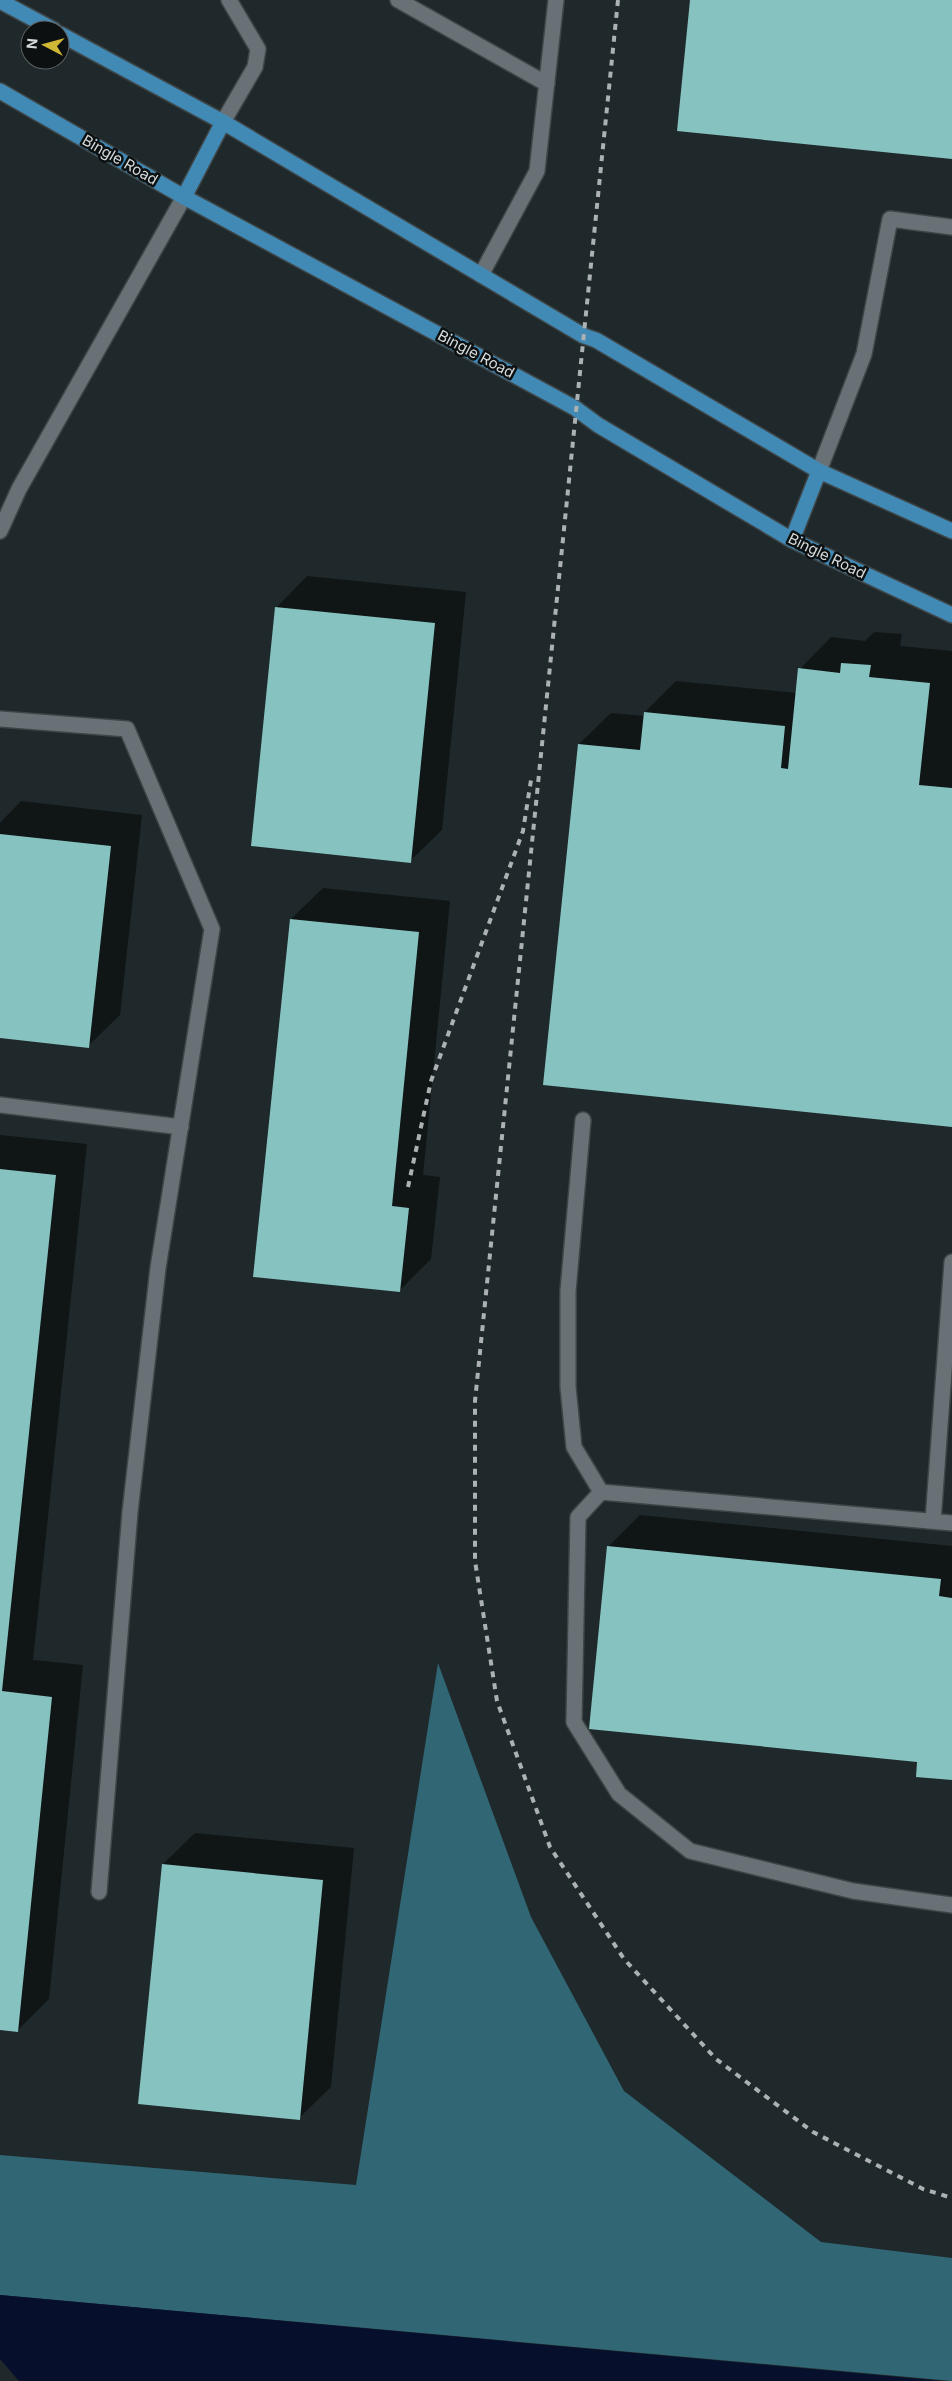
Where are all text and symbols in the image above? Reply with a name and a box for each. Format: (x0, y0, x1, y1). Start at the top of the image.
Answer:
north arrow (20, 20, 70, 70)
text: N (23, 37, 41, 50)
street label: Bingle Road (79, 130, 162, 189)
street label: Bingle Road (435, 325, 518, 382)
street label: Bingle Road (785, 529, 869, 583)

